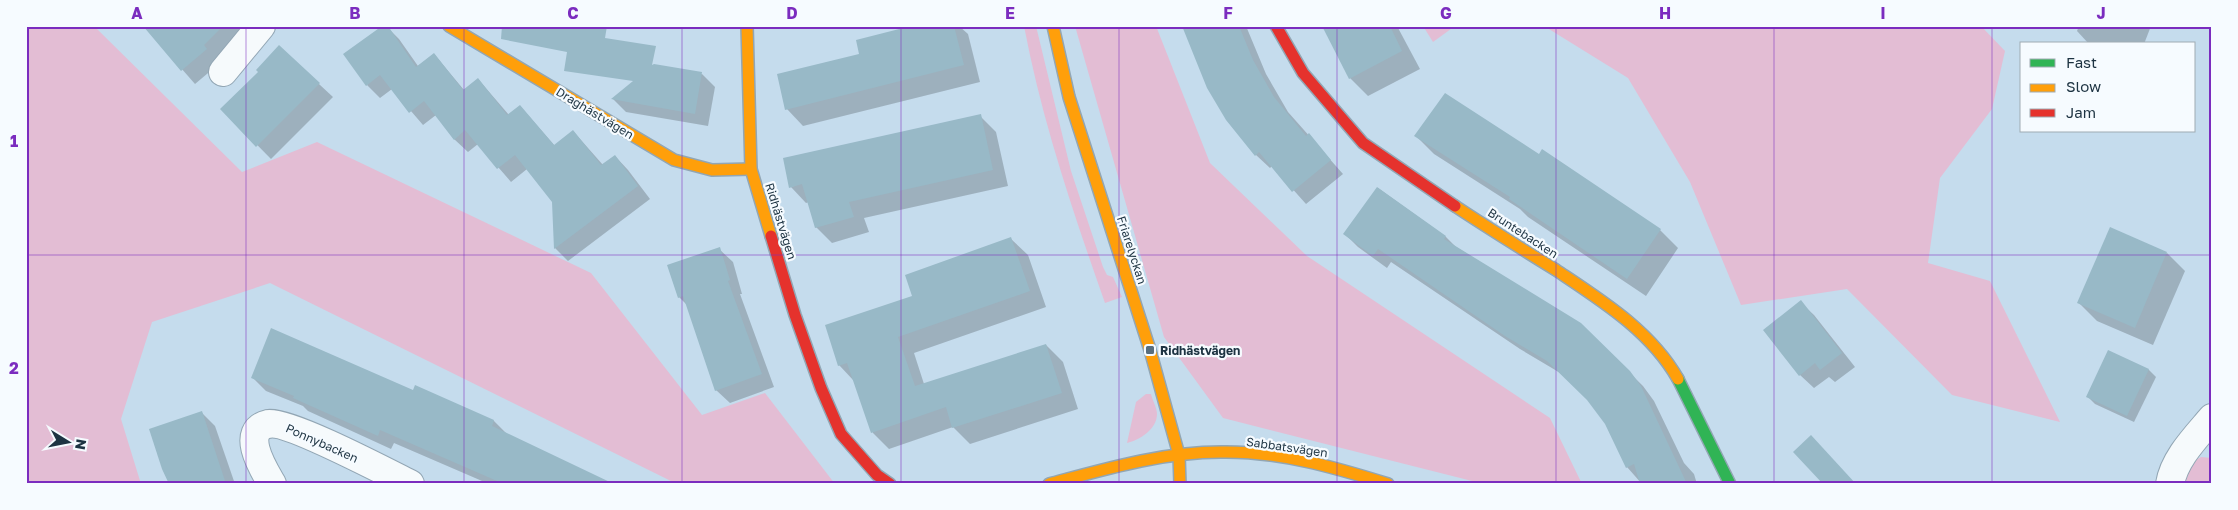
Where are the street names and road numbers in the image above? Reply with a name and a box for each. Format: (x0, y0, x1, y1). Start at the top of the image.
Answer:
street label: Draghästvägen (554, 84, 636, 142)
street label: Ridhästvägen (762, 181, 800, 261)
street label: Bruntebacken (1485, 205, 1561, 261)
street label: Friarelyckan (1114, 214, 1150, 286)
street label: Ponnybacken (283, 420, 361, 466)
street label: Sabbatsvägen (1245, 434, 1329, 460)

